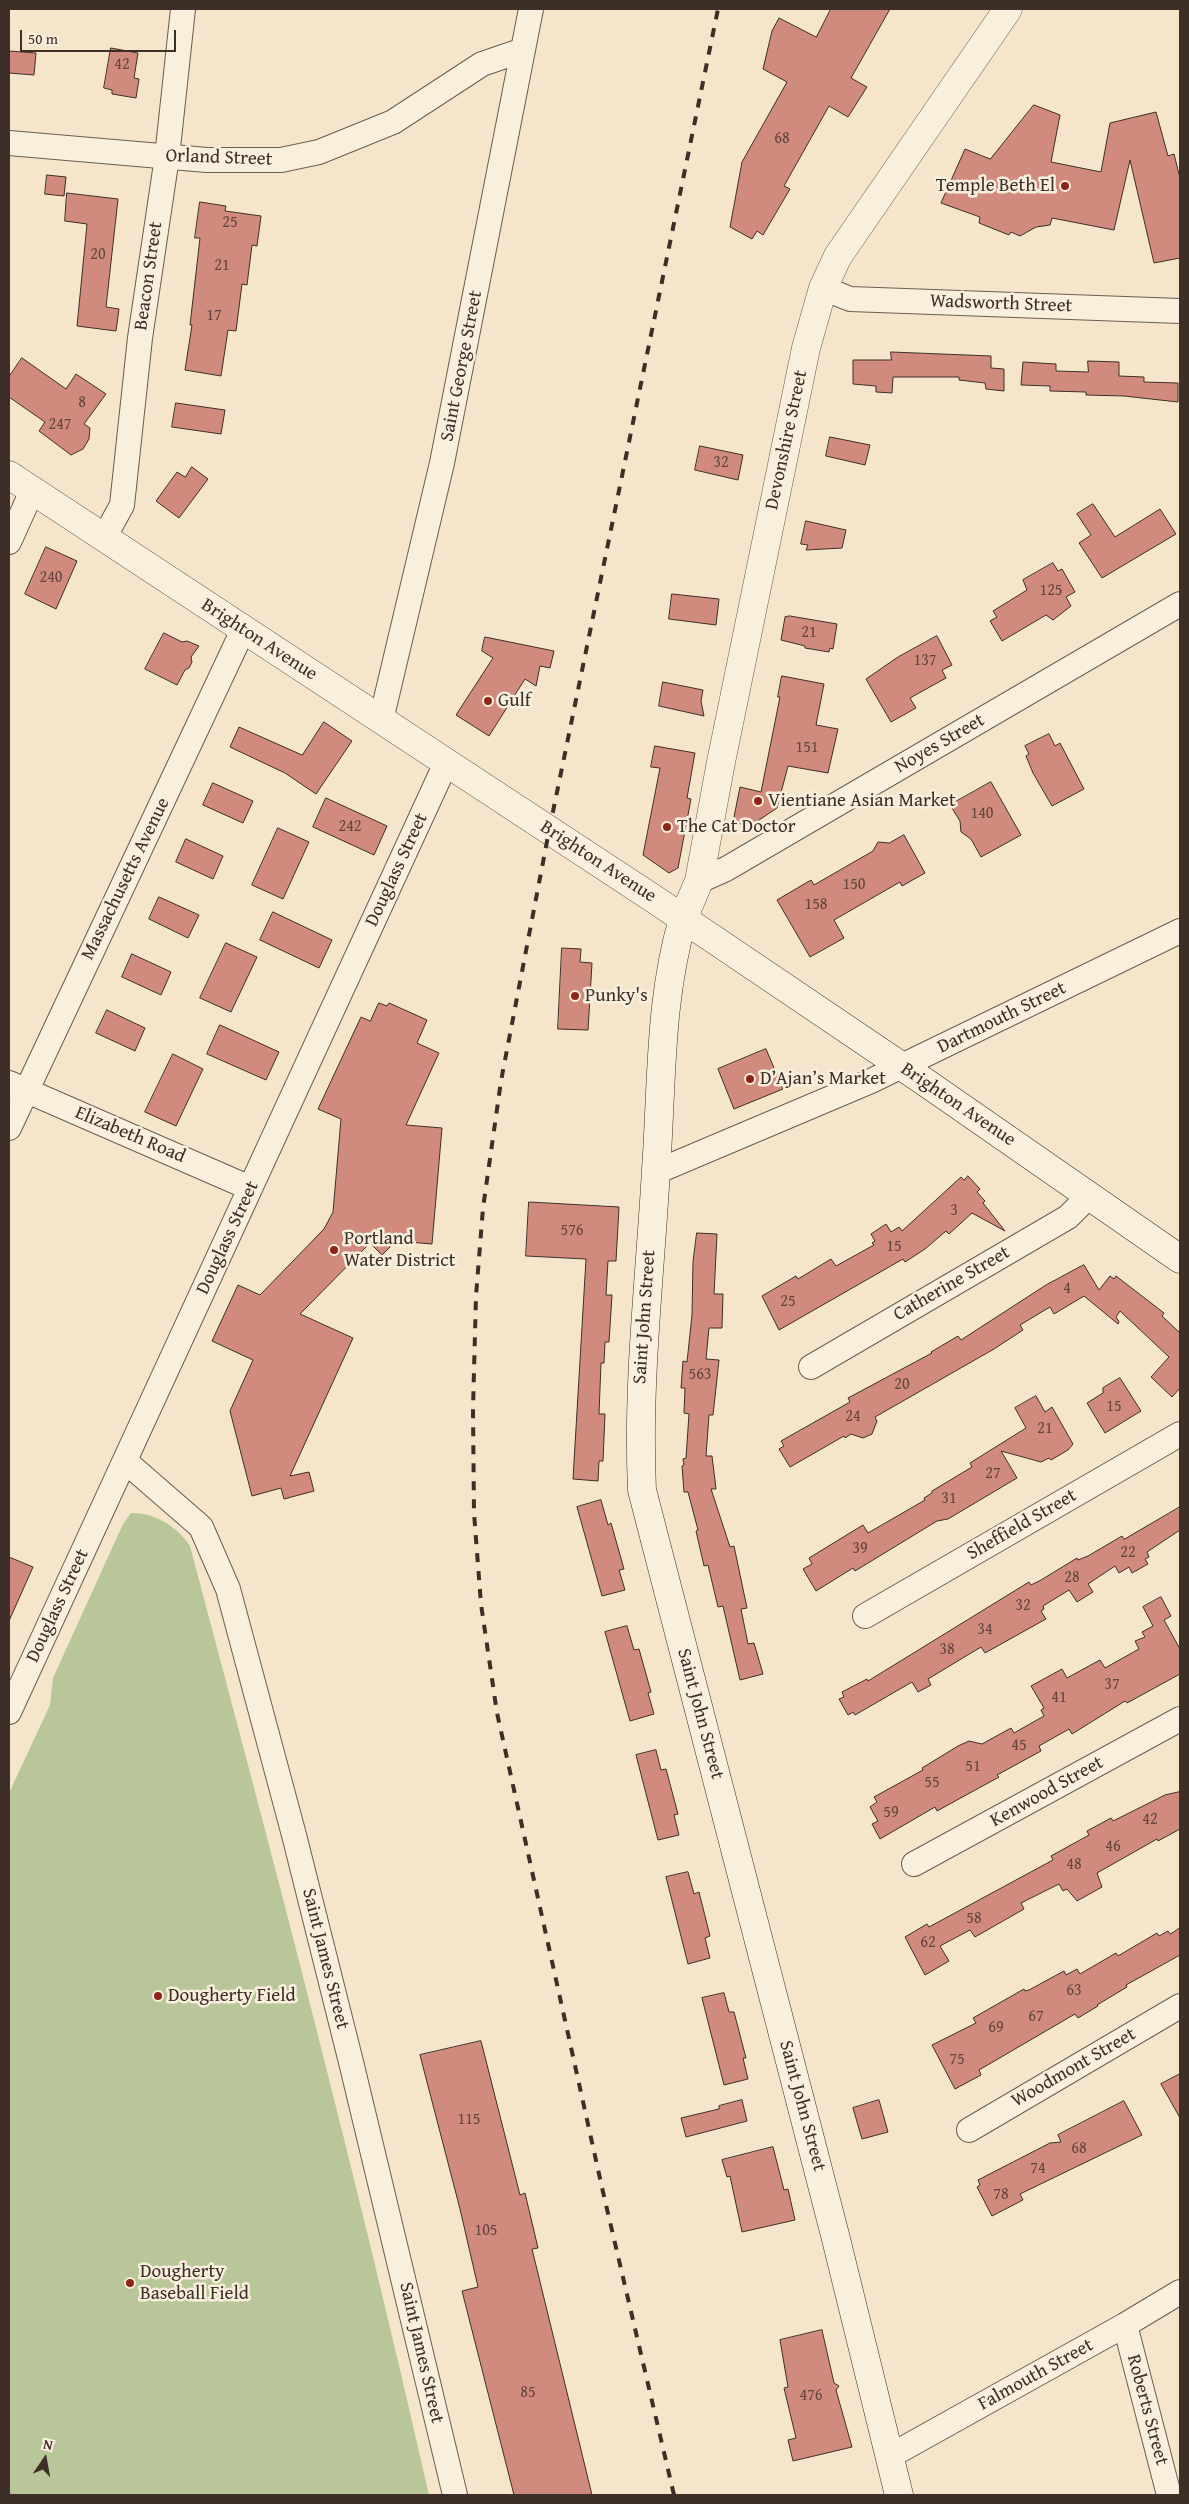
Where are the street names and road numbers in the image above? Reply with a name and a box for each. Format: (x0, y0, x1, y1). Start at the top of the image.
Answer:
street label: Orland Street (165, 145, 273, 171)
street label: Beacon Street (130, 220, 168, 332)
street label: Saint George Street (436, 289, 488, 443)
street label: Wadsworth Street (929, 290, 1073, 318)
street label: Devonshire Street (761, 368, 813, 512)
street label: Brighton Avenue (197, 594, 321, 686)
street label: Noyes Street (891, 709, 989, 779)
street label: Massachusetts Avenue (77, 794, 175, 964)
street label: Douglass Street (361, 810, 433, 930)
street label: Brighton Avenue (536, 816, 660, 908)
street label: Dartmouth Street (934, 977, 1070, 1059)
street label: Brighton Avenue (896, 1058, 1020, 1152)
street label: Elizabeth Road (71, 1102, 189, 1168)
street label: Douglass Street (192, 1178, 264, 1298)
street label: Catherine Street (890, 1241, 1014, 1327)
street label: Saint John Street (629, 1249, 661, 1385)
street label: Sheffield Street (963, 1484, 1081, 1566)
street label: Douglass Street (22, 1546, 94, 1666)
street label: Saint John Street (672, 1646, 728, 1782)
street label: Kenwood Street (986, 1752, 1108, 1832)
street label: Saint James Street (296, 1886, 354, 2032)
street label: Woodmont Street (1008, 2023, 1140, 2113)
street label: Saint John Street (774, 2038, 830, 2174)
street label: Saint James Street (394, 2280, 448, 2426)
street label: Falmouth Street (975, 2334, 1097, 2416)
street label: Roberts Street (1121, 2352, 1173, 2468)

